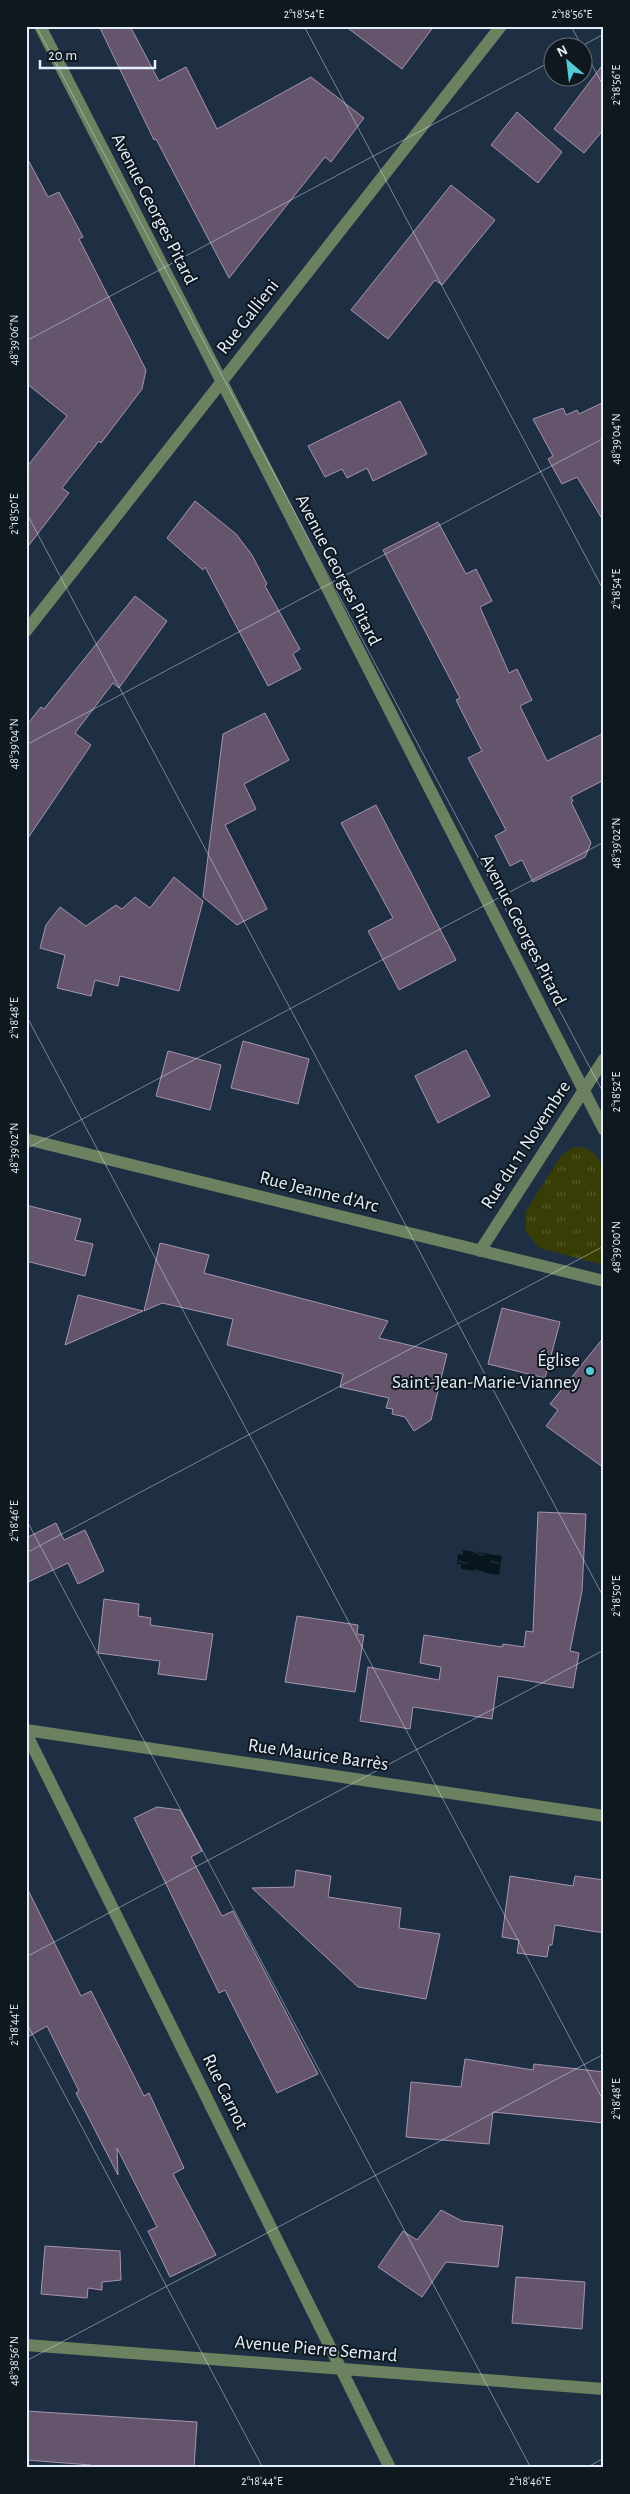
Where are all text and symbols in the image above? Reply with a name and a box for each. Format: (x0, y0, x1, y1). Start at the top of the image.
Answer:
text: 2°18'54"E (284, 8, 325, 20)
text: 2°18'56"E (552, 8, 593, 20)
scale bar (40, 38, 155, 70)
north arrow (542, 38, 592, 88)
text: N (555, 43, 570, 60)
text: 20 m (48, 48, 77, 63)
text: 2°18'56"E (610, 64, 622, 105)
street label: Avenue Georges Pitard (108, 130, 200, 288)
street label: Rue Gallieni (213, 276, 283, 358)
text: 48°39'06"N (8, 314, 20, 366)
text: 48°39'04"N (610, 413, 622, 465)
street label: Avenue Georges Pitard (292, 491, 384, 649)
text: 2°18'50"E (8, 493, 20, 535)
text: 2°18'54"E (610, 568, 622, 609)
text: 48°39'04"N (8, 718, 20, 770)
text: 48°39'02"N (610, 818, 622, 868)
street label: Avenue Georges Pitard (477, 851, 569, 1009)
text: 2°18'48"E (8, 997, 20, 1039)
text: 2°18'52"E (610, 1072, 622, 1112)
street label: Rue du 11 Novembre (478, 1078, 574, 1212)
text: 48°39'02"N (8, 1123, 20, 1173)
street label: Rue Jeanne d'Arc (258, 1168, 380, 1216)
text: 48°39'00"N (610, 1221, 622, 1273)
place label: Église Saint-Jean-Marie-Vianney (392, 1349, 580, 1392)
marker: Église Saint-Jean-Marie-Vianney (584, 1365, 596, 1377)
text: 2°18'46"E (8, 1500, 20, 1542)
text: 2°18'50"E (610, 1575, 622, 1617)
street label: Rue Maurice Barrès (247, 1736, 389, 1774)
text: 2°18'44"E (8, 2004, 20, 2046)
street label: Rue Carnot (199, 2051, 251, 2133)
text: 2°18'48"E (610, 2078, 622, 2120)
street label: Avenue Pierre Semard (234, 2332, 398, 2366)
text: 48°38'56"N (8, 2336, 20, 2386)
text: 2°18'44"E (241, 2475, 283, 2487)
text: 2°18'46"E (509, 2475, 551, 2487)

